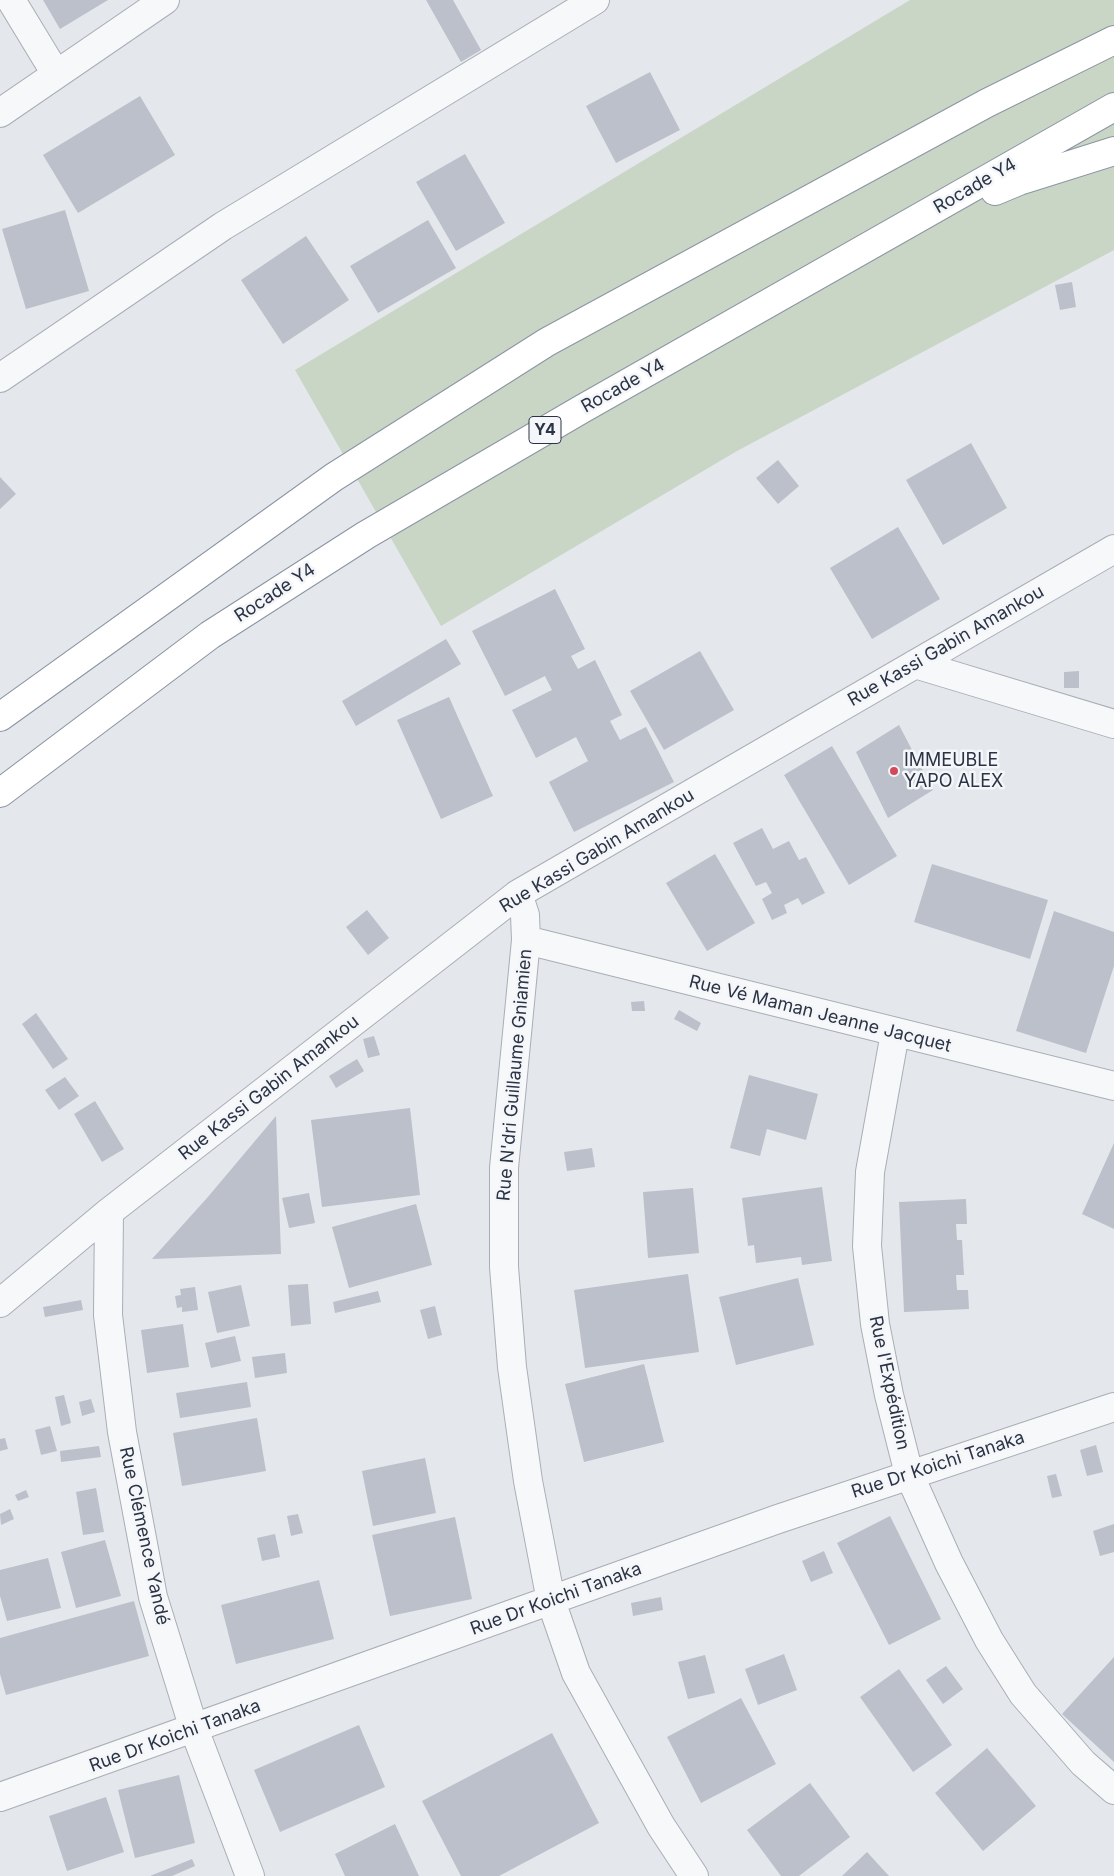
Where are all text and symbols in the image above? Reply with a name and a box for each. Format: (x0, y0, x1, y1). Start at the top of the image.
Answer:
street label: Rocade Y4 (930, 154, 1020, 218)
street label: Rocade Y4 (578, 354, 668, 418)
road number: Y4 (529, 416, 561, 444)
street label: Rocade Y4 (231, 559, 319, 627)
street label: Rue Kassi Gabin Amankou (844, 581, 1048, 711)
place label: IMMEUBLE YAPO ALEX (904, 750, 1003, 792)
marker: IMMEUBLE YAPO ALEX (888, 765, 900, 777)
street label: Rue Kassi Gabin Amankou (496, 784, 698, 918)
street label: Rue N'dri Guillaume Gniamien (493, 948, 537, 1202)
street label: Rue Vé Maman Jeanne Jacquet (687, 971, 953, 1057)
street label: Rue Kassi Gabin Amankou (175, 1011, 363, 1165)
street label: Rue l'Expédition (864, 1314, 914, 1452)
street label: Rue Dr Koichi Tanaka (849, 1427, 1027, 1503)
street label: Rue Clémence Yandé (115, 1445, 173, 1627)
street label: Rue Dr Koichi Tanaka (467, 1558, 645, 1640)
street label: Rue Dr Koichi Tanaka (86, 1695, 264, 1777)

